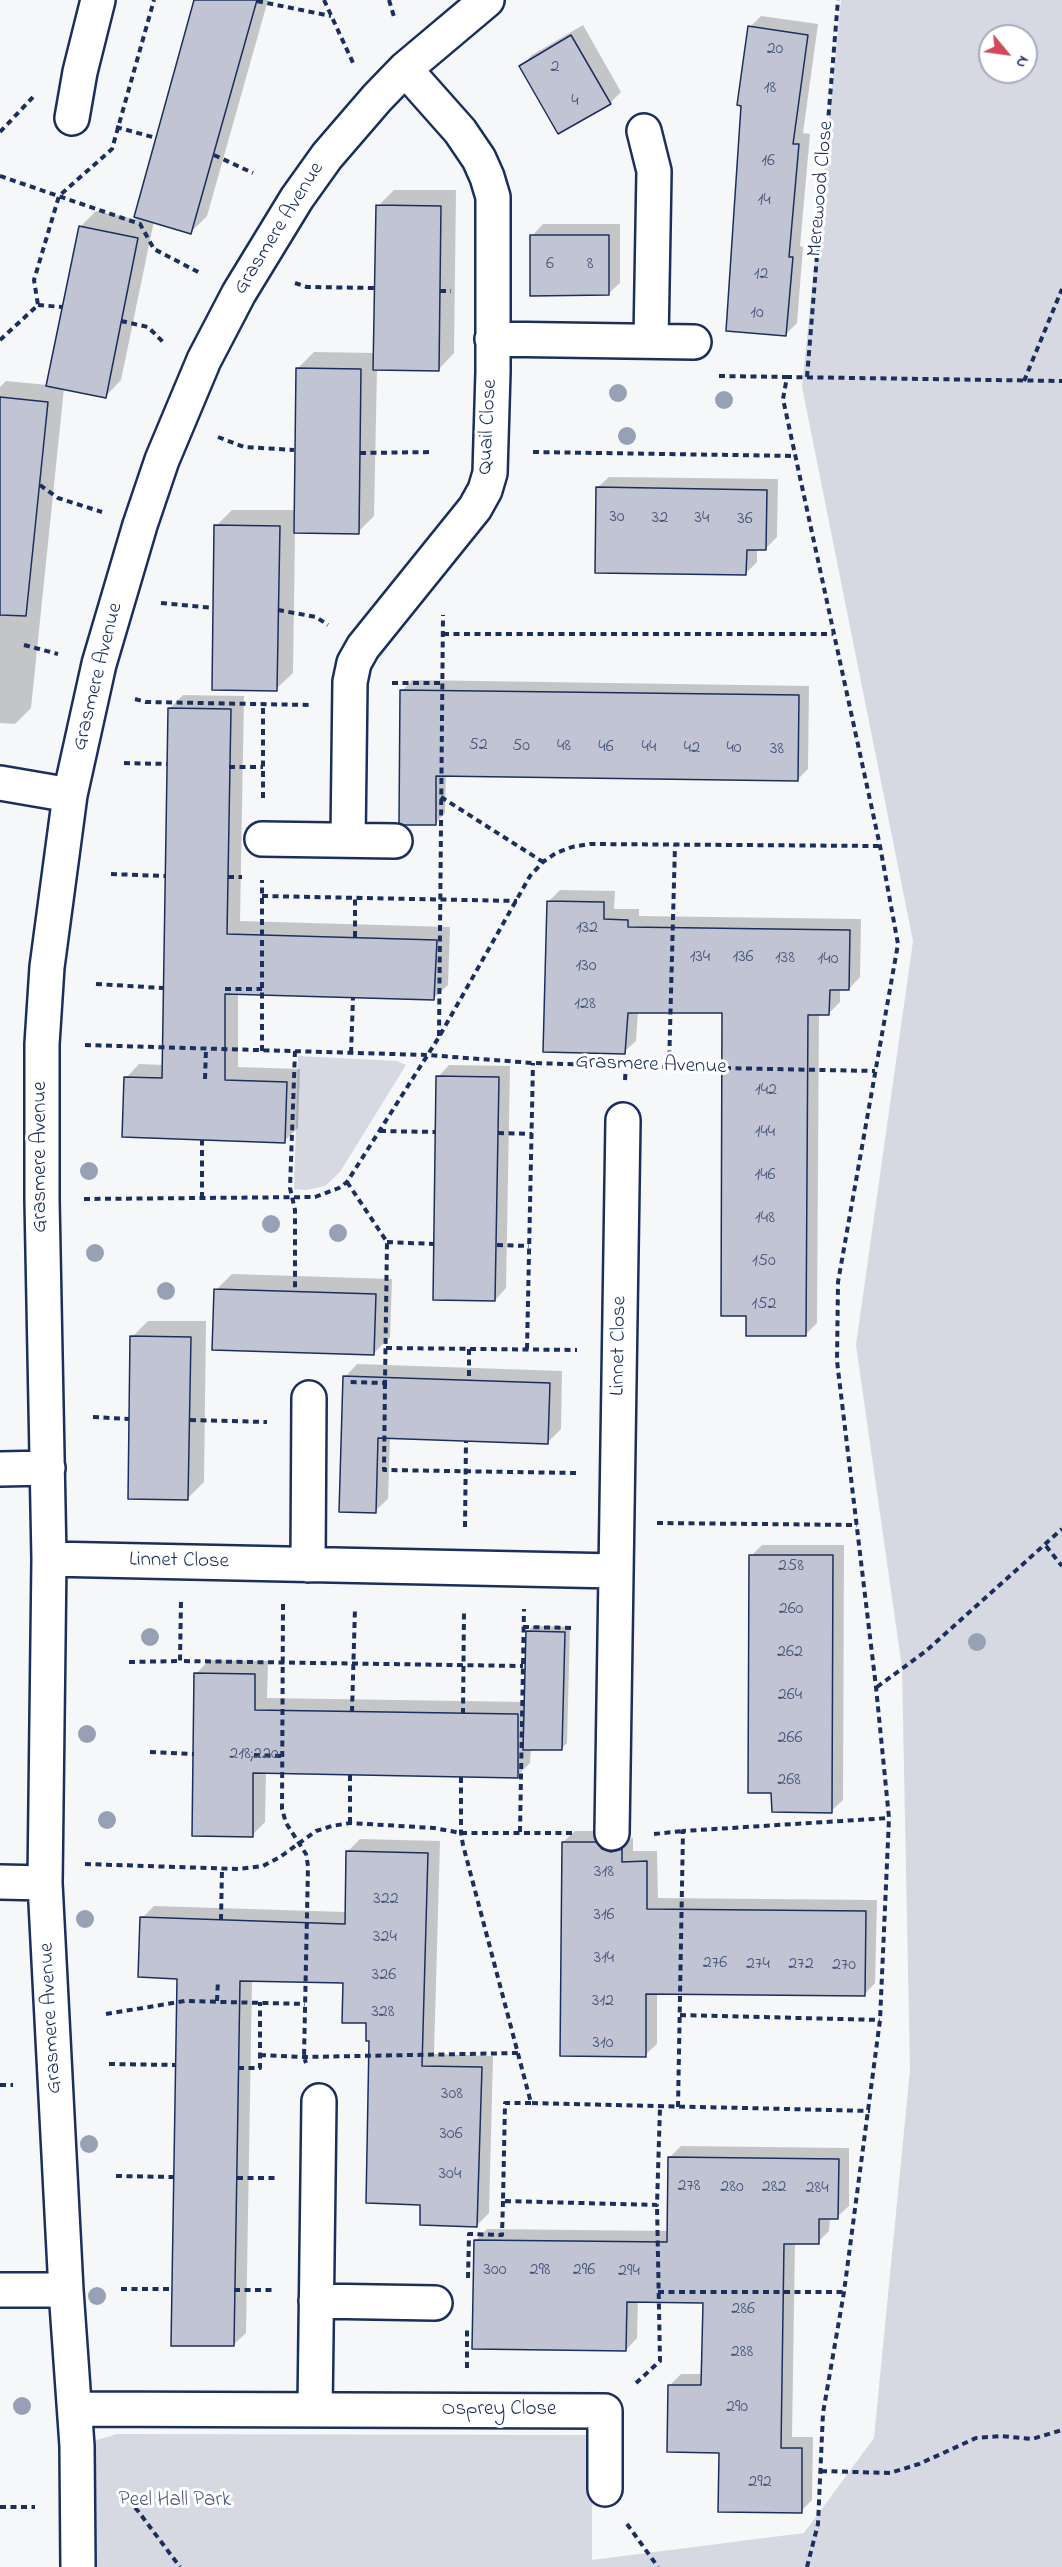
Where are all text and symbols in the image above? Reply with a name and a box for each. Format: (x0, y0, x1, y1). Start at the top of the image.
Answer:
north arrow (978, 24, 1038, 84)
house number: 20 (767, 39, 783, 61)
text: N (1009, 51, 1035, 72)
house number: 2 (551, 57, 559, 79)
house number: 18 (764, 78, 776, 100)
house number: 4 (571, 91, 579, 113)
street label: Merewood Close (803, 120, 841, 258)
house number: 16 (761, 151, 775, 173)
street label: Grasmere Avenue (229, 158, 331, 300)
house number: 14 (757, 190, 771, 212)
house number: 6 (546, 254, 554, 276)
house number: 8 (587, 254, 593, 276)
house number: 12 (754, 264, 768, 286)
house number: 10 (750, 303, 764, 325)
street label: Quail Close (474, 379, 504, 475)
house number: 30 (609, 507, 625, 529)
house number: 32 (652, 508, 668, 530)
house number: 34 (695, 508, 709, 530)
house number: 36 (737, 509, 753, 531)
street label: Grasmere Avenue (68, 601, 130, 753)
house number: 52 (468, 735, 488, 757)
house number: 50 (512, 736, 530, 758)
house number: 48 (557, 736, 571, 758)
house number: 46 (598, 737, 614, 759)
house number: 44 (642, 737, 656, 759)
house number: 42 (684, 738, 700, 760)
house number: 40 (726, 738, 742, 760)
house number: 38 (770, 739, 784, 761)
house number: 132 (576, 918, 598, 940)
house number: 134 (690, 947, 710, 969)
house number: 136 (732, 947, 754, 969)
house number: 138 (775, 948, 795, 970)
house number: 140 (818, 949, 838, 971)
house number: 130 (576, 956, 596, 978)
house number: 128 (574, 994, 596, 1016)
street label: Grasmere Avenue (575, 1051, 727, 1081)
house number: 142 (755, 1080, 777, 1102)
street label: Grasmere Avenue (29, 1081, 55, 1233)
house number: 144 (755, 1122, 775, 1144)
house number: 146 (754, 1165, 776, 1187)
house number: 148 (755, 1208, 775, 1230)
house number: 150 (752, 1251, 776, 1273)
house number: 152 (752, 1294, 776, 1316)
street label: Linnet Close (607, 1296, 633, 1396)
street label: Linnet Close (129, 1549, 229, 1575)
house number: 258 (778, 1556, 804, 1578)
house number: 260 (779, 1599, 803, 1621)
house number: 262 (777, 1642, 803, 1664)
house number: 264 (778, 1685, 802, 1707)
house number: 266 (778, 1728, 802, 1750)
house number: 218;220 (229, 1744, 279, 1766)
house number: 268 (777, 1770, 801, 1792)
house number: 318 (594, 1862, 614, 1884)
house number: 322 (373, 1889, 399, 1911)
house number: 316 (593, 1905, 615, 1927)
house number: 324 (373, 1927, 397, 1949)
street label: Grasmere Avenue (35, 1942, 69, 2094)
house number: 314 (594, 1948, 614, 1970)
house number: 276 (703, 1953, 727, 1975)
house number: 274 (746, 1954, 770, 1976)
house number: 272 (788, 1954, 814, 1976)
house number: 270 (832, 1955, 856, 1977)
house number: 326 (372, 1965, 396, 1987)
house number: 312 (592, 1991, 614, 2013)
house number: 328 (371, 2002, 395, 2024)
house number: 310 (593, 2033, 613, 2055)
house number: 308 (441, 2084, 463, 2106)
house number: 306 (439, 2124, 463, 2146)
house number: 304 (439, 2164, 461, 2186)
house number: 278 (677, 2176, 701, 2198)
house number: 280 (720, 2177, 744, 2199)
house number: 282 (762, 2177, 786, 2199)
house number: 284 (805, 2178, 829, 2200)
house number: 300 (484, 2260, 506, 2282)
house number: 298 (529, 2260, 551, 2282)
house number: 296 (573, 2260, 595, 2282)
house number: 294 (618, 2261, 640, 2283)
house number: 286 (731, 2299, 755, 2321)
house number: 288 (731, 2342, 753, 2364)
house number: 290 (726, 2397, 748, 2419)
street label: Osprey Close (442, 2398, 556, 2424)
house number: 292 (748, 2472, 772, 2494)
park label: Peel Hall Park (119, 2489, 231, 2515)

